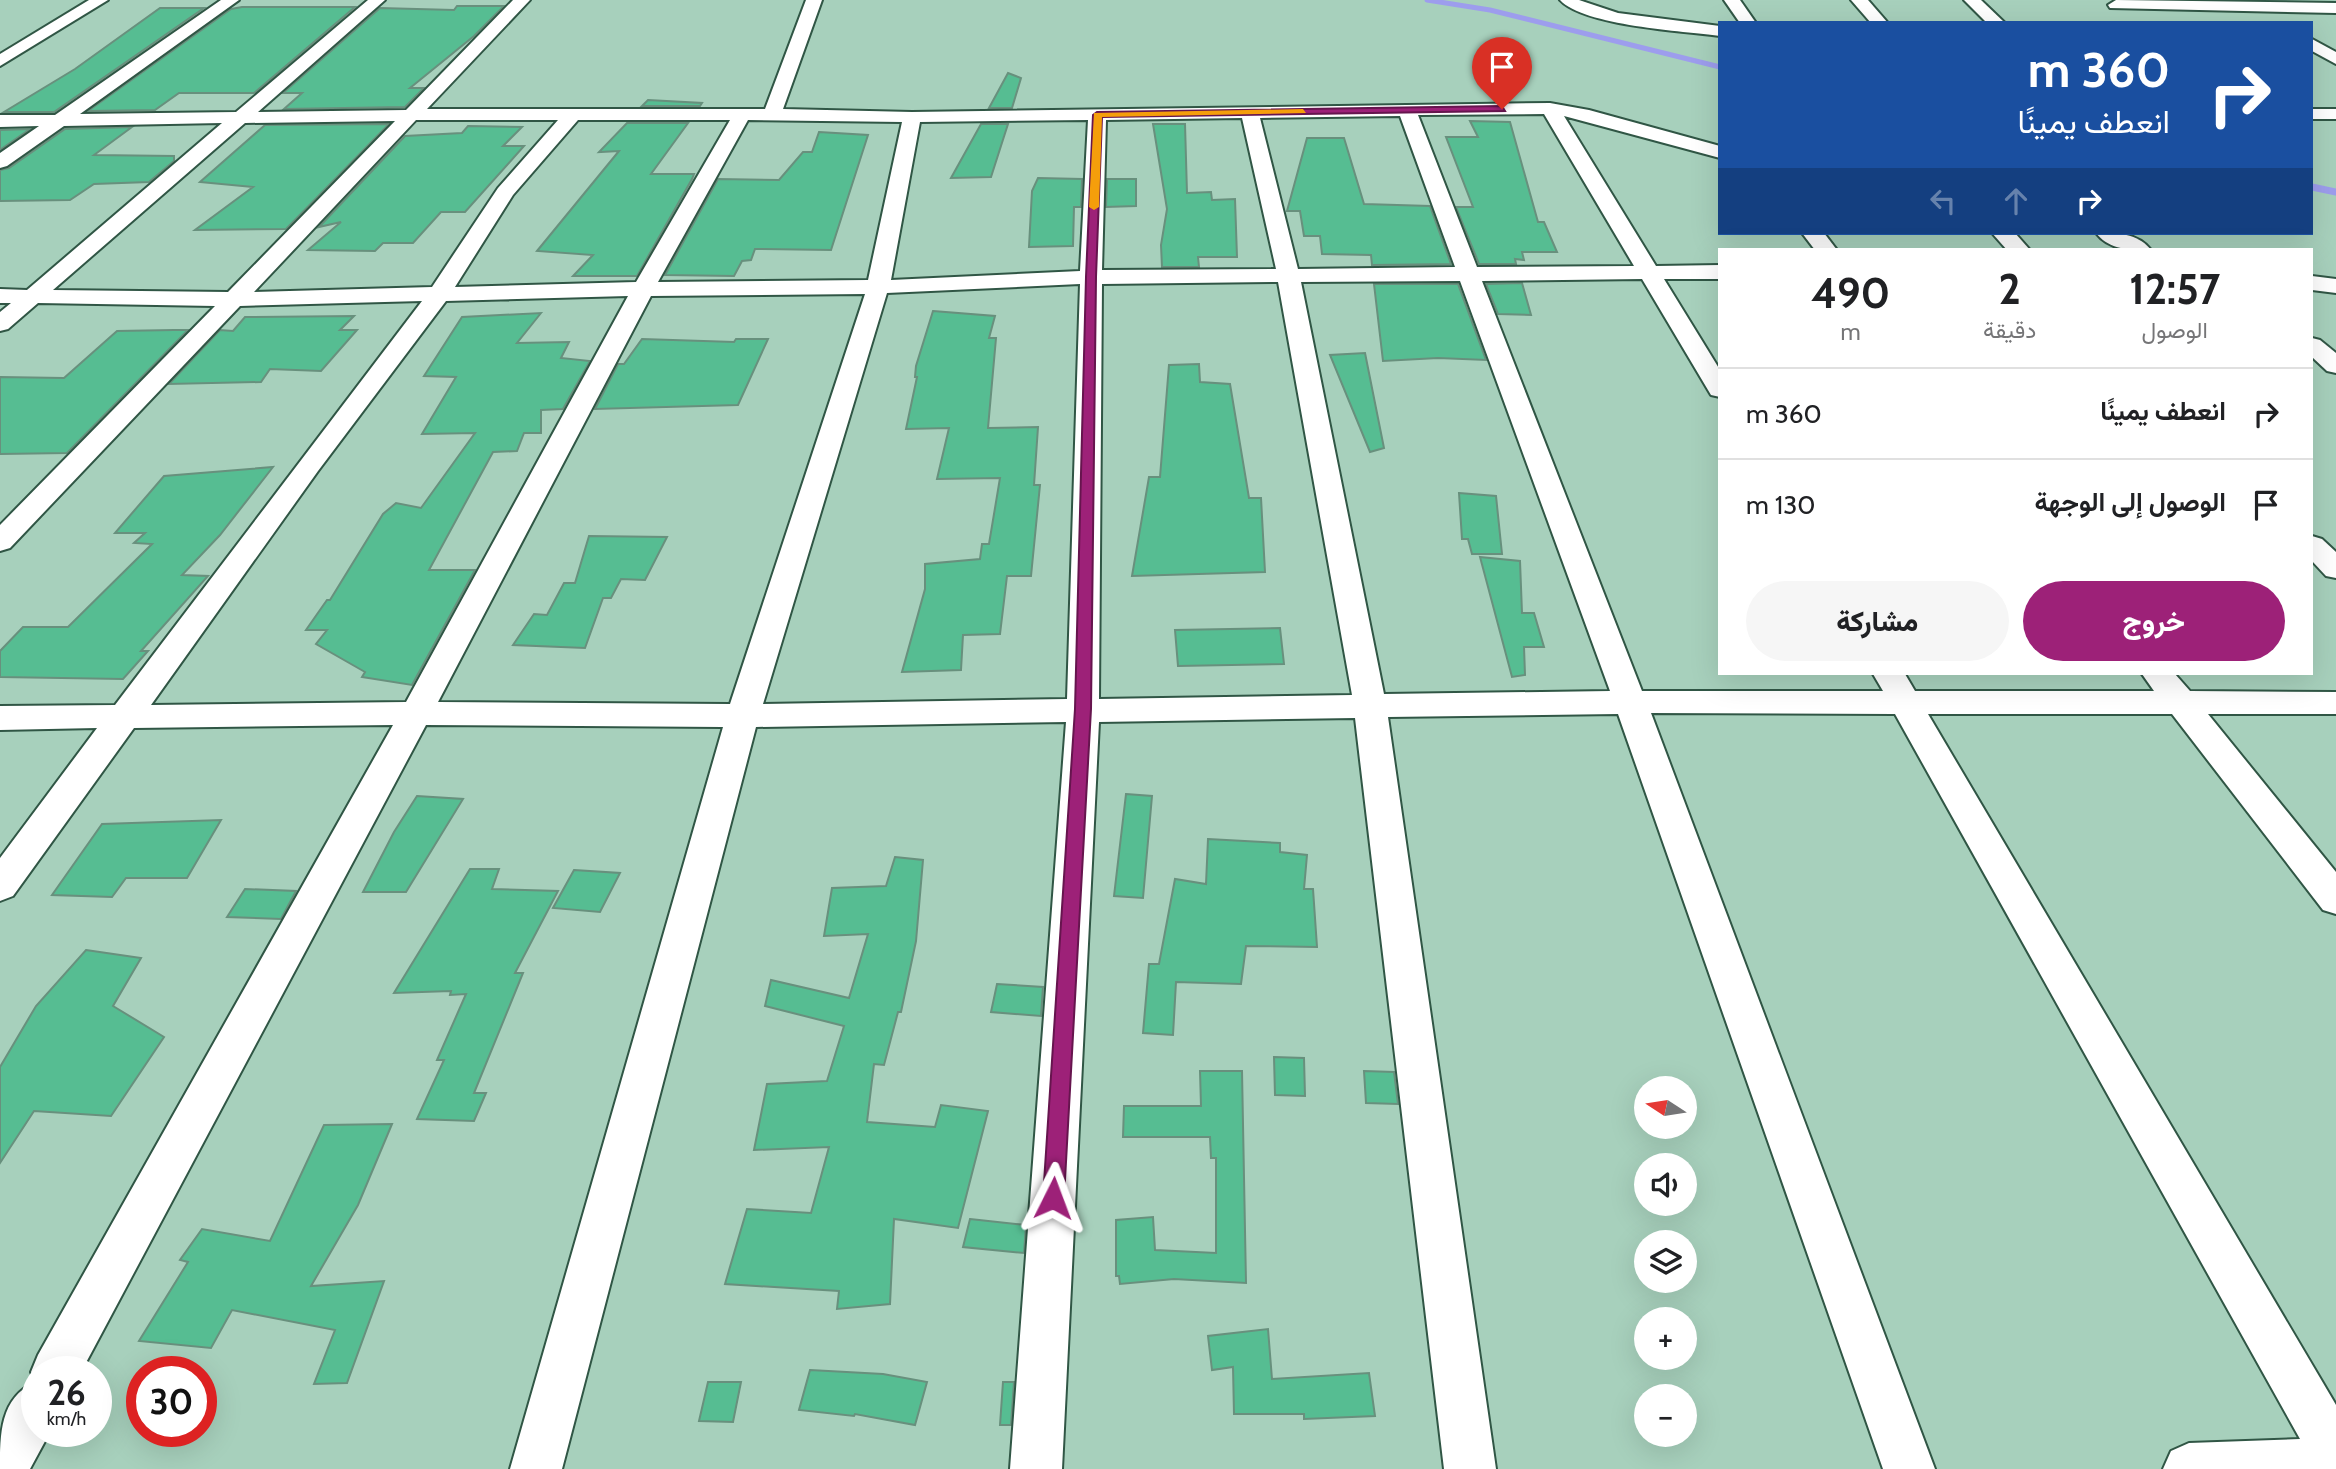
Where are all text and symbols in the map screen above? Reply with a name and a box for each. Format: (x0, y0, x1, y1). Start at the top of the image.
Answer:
pin (1472, 37, 1532, 109)
text: 360 m (2028, 40, 2170, 99)
icon: arrive (1483, 48, 1521, 86)
icon: right (2194, 49, 2285, 140)
text: انعطف يمينًا (2018, 102, 2170, 141)
icon: left (1924, 182, 1962, 220)
icon: ahead (1997, 182, 2035, 220)
icon: right (2070, 182, 2108, 220)
text: 2 (1999, 263, 2021, 315)
text: 12:57 (2129, 263, 2220, 315)
text: 490 (1811, 267, 1890, 319)
text: دقيقة (1983, 316, 2036, 344)
text: الوصول (2141, 316, 2208, 344)
text: m (1840, 318, 1861, 346)
text: انعطف يمينًا (2100, 395, 2226, 427)
icon: right (2247, 395, 2285, 433)
text: 360 m (1746, 398, 1822, 430)
text: الوصول إلى الوجهة (2035, 486, 2226, 518)
icon: arrive (2247, 486, 2285, 524)
text: 130 m (1746, 489, 1815, 521)
button: مشاركة (1746, 581, 2009, 661)
button: خروج (2023, 581, 2285, 661)
north arrow (1634, 1076, 1698, 1139)
map controls (1634, 1076, 1697, 1447)
button: sound (1634, 1153, 1697, 1216)
position arrow (1016, 1161, 1090, 1235)
button: layers (1634, 1230, 1697, 1293)
button: + (1634, 1307, 1697, 1370)
speed limit sign: 30 (126, 1356, 217, 1447)
text: 26 (47, 1371, 86, 1414)
button: − (1634, 1384, 1697, 1447)
text: km/h (47, 1408, 86, 1430)

